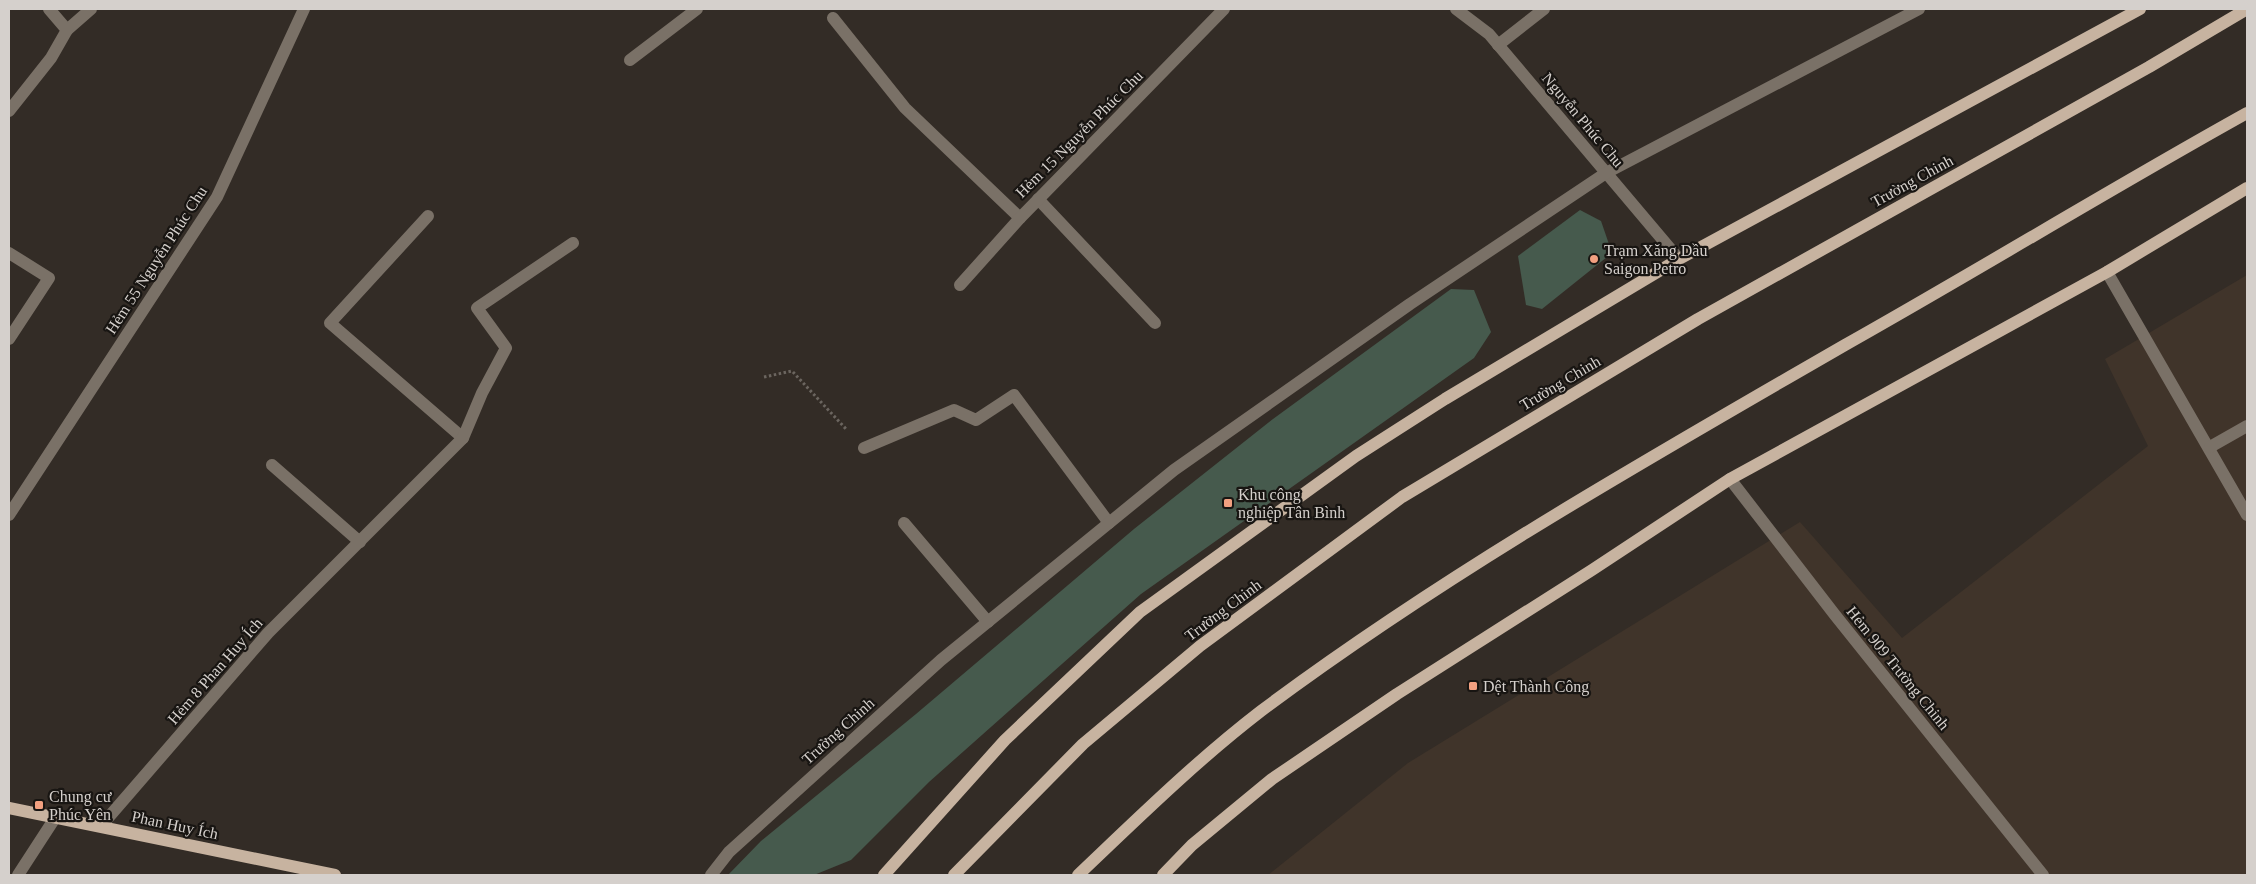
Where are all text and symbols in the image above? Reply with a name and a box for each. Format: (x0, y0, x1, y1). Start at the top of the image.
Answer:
street label: Hẻm 15 Nguyễn Phúc Chu (1012, 67, 1147, 202)
street label: Nguyễn Phúc Chu (1538, 70, 1627, 171)
street label: Trường Chinh (1868, 152, 1956, 211)
street label: Hẻm 55 Nguyễn Phúc Chu (102, 183, 211, 337)
place label: Trạm Xăng Dầu Saigon Petro (1604, 242, 1707, 278)
marker: Trạm Xăng Dầu Saigon Petro (1588, 253, 1600, 265)
street label: Trường Chinh (1517, 352, 1604, 415)
place label: Khu công nghiệp Tân Bình (1238, 486, 1345, 522)
marker: Khu công nghiệp Tân Bình (1222, 497, 1234, 509)
street label: Trường Chinh (1182, 576, 1265, 645)
street label: Hẻm 909 Trường Chinh (1842, 603, 1953, 734)
street label: Hẻm 8 Phan Huy Ích (164, 614, 266, 728)
place label: Dệt Thành Công (1483, 678, 1589, 696)
marker: Dệt Thành Công (1467, 680, 1479, 692)
street label: Trường Chinh (799, 694, 878, 768)
place label: Chung cư Phúc Yên (49, 788, 113, 823)
marker: Chung cư Phúc Yên (33, 799, 45, 811)
street label: Phan Huy Ích (130, 807, 220, 843)

